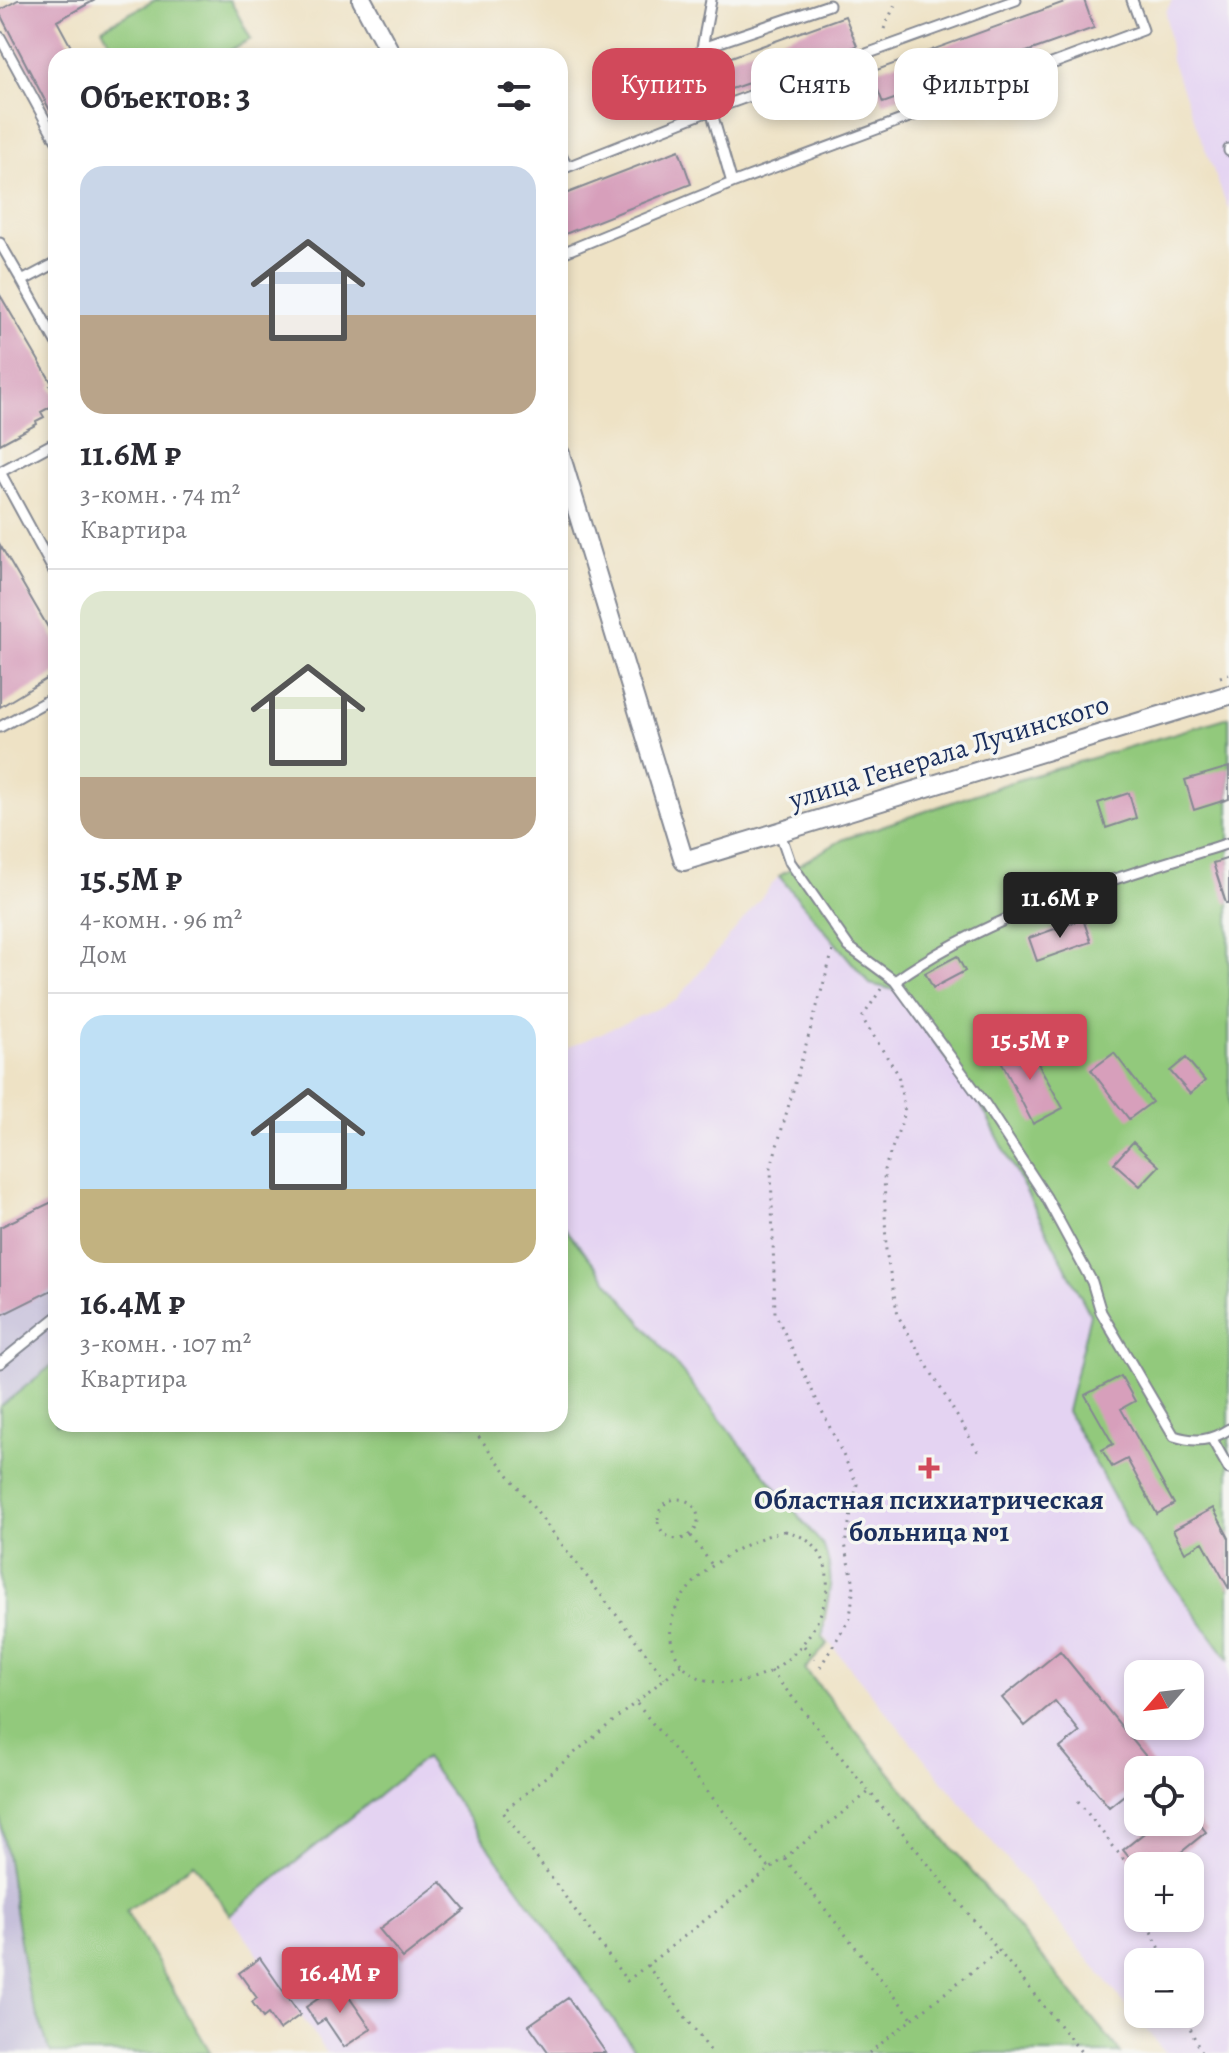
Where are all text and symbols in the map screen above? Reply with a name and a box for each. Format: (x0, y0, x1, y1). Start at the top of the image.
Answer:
chip: Купить (592, 48, 735, 120)
chip: Снять (751, 48, 878, 120)
chip: Фильтры (894, 48, 1058, 120)
text: Объектов: 3 (80, 73, 251, 120)
icon: filters (492, 74, 536, 118)
icon: home (236, 218, 380, 362)
text: 11.6M ₽ (80, 430, 181, 477)
text: 3-комн. · 74 m² (80, 477, 240, 512)
text: Квартира (80, 512, 187, 547)
icon: home (236, 643, 380, 787)
street label: улица Генерала Лучинского (783, 685, 1114, 819)
text: 15.5M ₽ (80, 855, 182, 902)
pin: 11.6M ₽ (986, 872, 1134, 940)
text: 11.6M ₽ (1021, 880, 1099, 915)
text: 4-комн. · 96 m² (80, 902, 242, 937)
text: Дом (80, 937, 127, 972)
pin: 15.5M ₽ (956, 1014, 1104, 1082)
text: 15.5M ₽ (991, 1022, 1069, 1057)
icon: home (236, 1067, 380, 1211)
text: 16.4M ₽ (80, 1279, 185, 1326)
text: 3-комн. · 107 m² (80, 1326, 251, 1361)
text: Квартира (80, 1361, 187, 1396)
marker: Областная психиатрическая больница №1 (918, 1457, 940, 1479)
place label: Областная психиатрическая больница №1 (754, 1481, 1104, 1551)
north arrow (1124, 1660, 1204, 1740)
map controls (1124, 1660, 1204, 2028)
button: locate (1124, 1756, 1204, 1836)
button: + (1124, 1852, 1204, 1932)
pin: 16.4M ₽ (266, 1947, 414, 2015)
button: − (1124, 1948, 1204, 2028)
text: 16.4M ₽ (300, 1955, 380, 1990)

